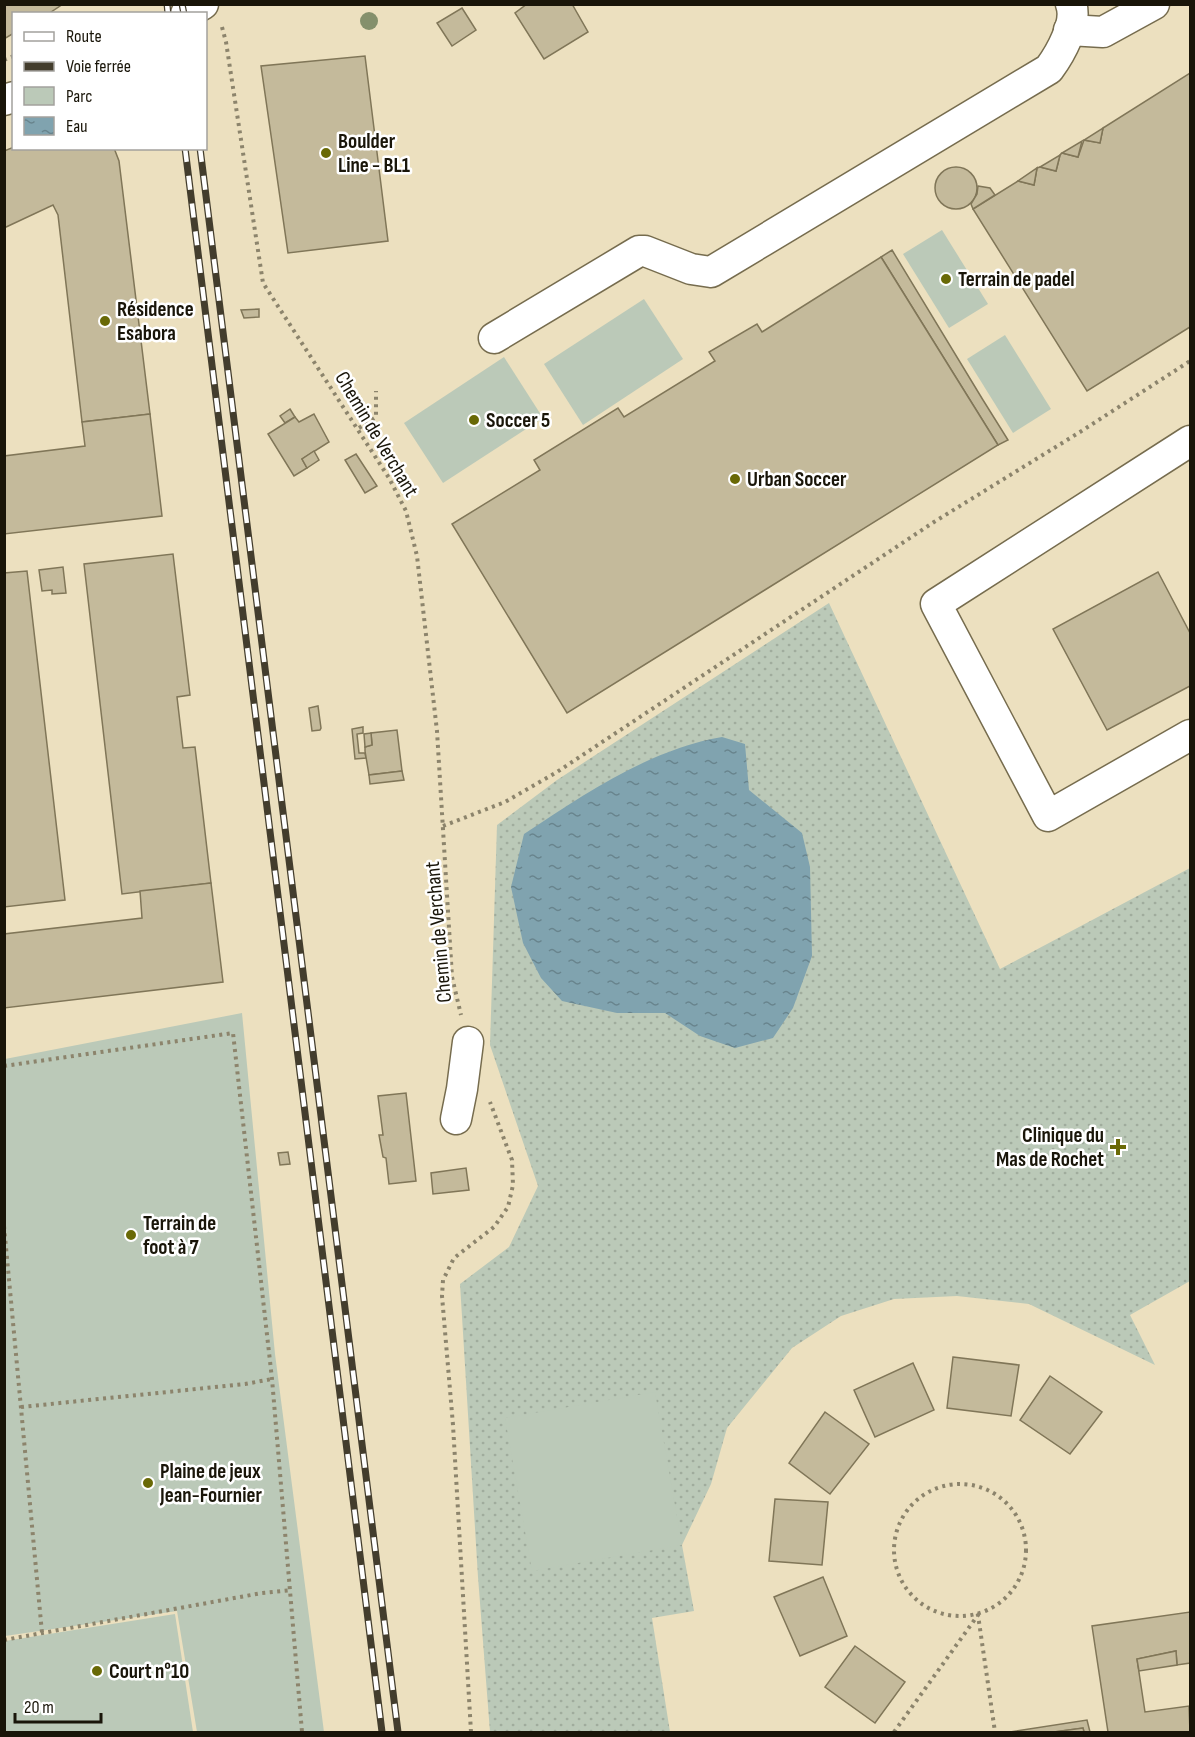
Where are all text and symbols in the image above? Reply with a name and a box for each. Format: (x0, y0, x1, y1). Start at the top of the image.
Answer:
legend (12, 12, 207, 150)
text: Route (66, 26, 102, 47)
text: Voie ferrée (66, 56, 131, 77)
text: Parc (66, 86, 92, 107)
text: Eau (66, 116, 88, 137)
place label: Boulder Line - BL1 (338, 129, 410, 178)
marker: Boulder Line - BL1 (319, 146, 333, 160)
place label: Terrain de padel (958, 267, 1074, 292)
marker: Terrain de padel (939, 272, 953, 286)
place label: Résidence Esabora (117, 297, 194, 346)
marker: Résidence Esabora (98, 314, 112, 328)
street label: Chemin de Verchant (329, 367, 424, 501)
place label: Soccer 5 (486, 408, 550, 433)
marker: Soccer 5 (467, 413, 481, 427)
place label: Urban Soccer (747, 467, 847, 492)
marker: Urban Soccer (728, 472, 742, 486)
street label: Chemin de Verchant (420, 860, 457, 1004)
place label: Clinique du Mas de Rochet (996, 1123, 1104, 1172)
marker: Clinique du Mas de Rochet (1109, 1138, 1127, 1156)
place label: Terrain de foot à 7 (143, 1211, 216, 1260)
marker: Terrain de foot à 7 (124, 1228, 138, 1242)
place label: Plaine de jeux Jean-Fournier (159, 1459, 262, 1508)
marker: Plaine de jeux Jean-Fournier (141, 1476, 155, 1490)
place label: Court n°10 (109, 1659, 189, 1684)
marker: Court n°10 (90, 1664, 104, 1678)
scale bar (15, 1686, 100, 1724)
text: 20 m (24, 1697, 54, 1718)

